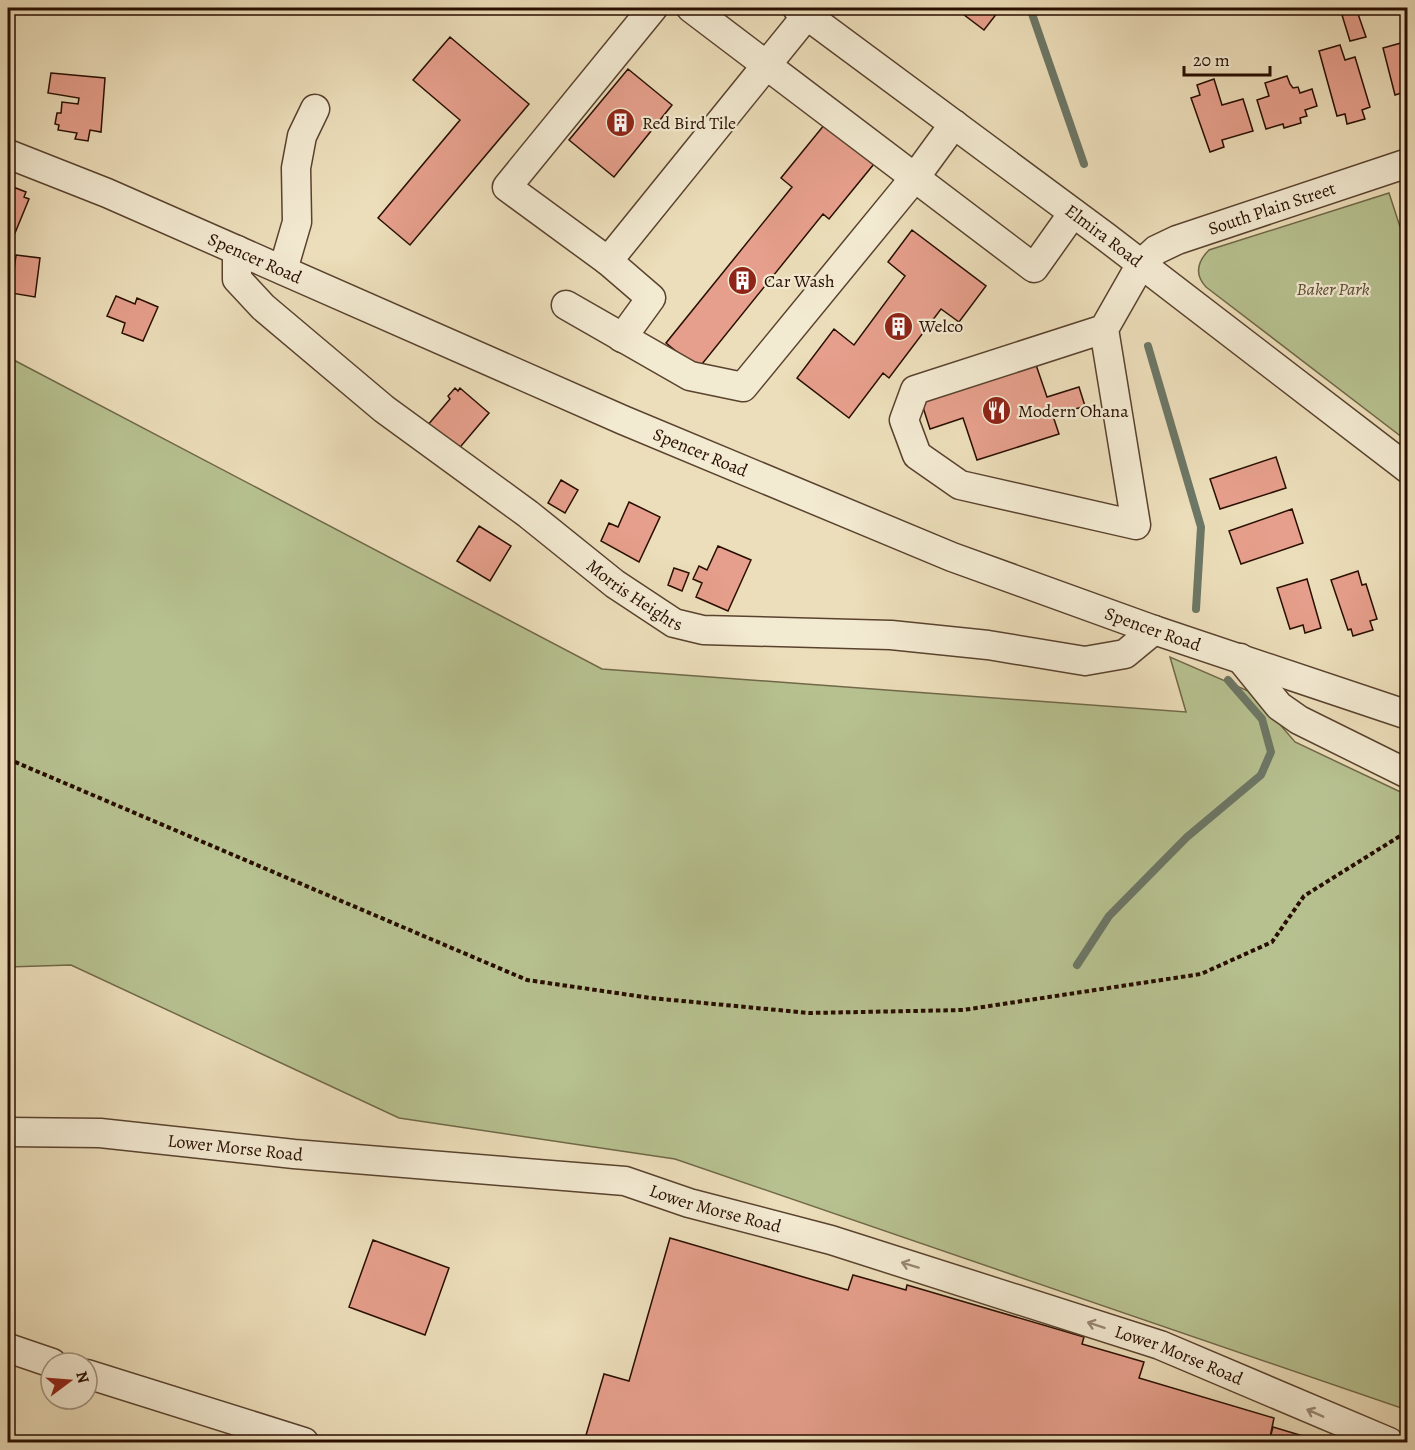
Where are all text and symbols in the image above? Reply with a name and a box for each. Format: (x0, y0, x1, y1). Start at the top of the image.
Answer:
scale bar (1184, 39, 1270, 77)
text: 20 m (1193, 48, 1230, 72)
building icon: Red Bird Tile (605, 107, 637, 139)
place label: Red Bird Tile (642, 111, 736, 135)
street label: South Plain Street (1205, 176, 1339, 241)
street label: Elmira Road (1060, 199, 1148, 273)
street label: Spencer Road (204, 227, 306, 289)
building icon: Car Wash (727, 265, 759, 297)
place label: Car Wash (764, 269, 835, 293)
park label: Baker Park (1296, 277, 1370, 301)
building icon: Welco (882, 310, 914, 342)
place label: Welco (918, 314, 963, 338)
restaurant icon: Modern Ohana (981, 395, 1013, 427)
place label: Modern Ohana (1018, 399, 1129, 423)
street label: Spencer Road (649, 422, 752, 483)
street label: Morris Heights (582, 554, 684, 637)
street label: Spencer Road (1101, 601, 1205, 657)
street label: Lower Morse Road (166, 1128, 304, 1167)
street label: Lower Morse Road (646, 1178, 784, 1239)
one-way arrow (901, 1259, 920, 1270)
one-way arrow (1087, 1318, 1106, 1329)
street label: Lower Morse Road (1112, 1319, 1247, 1391)
north arrow (39, 1351, 99, 1411)
text: N (70, 1369, 95, 1386)
one-way arrow (1307, 1407, 1325, 1418)

